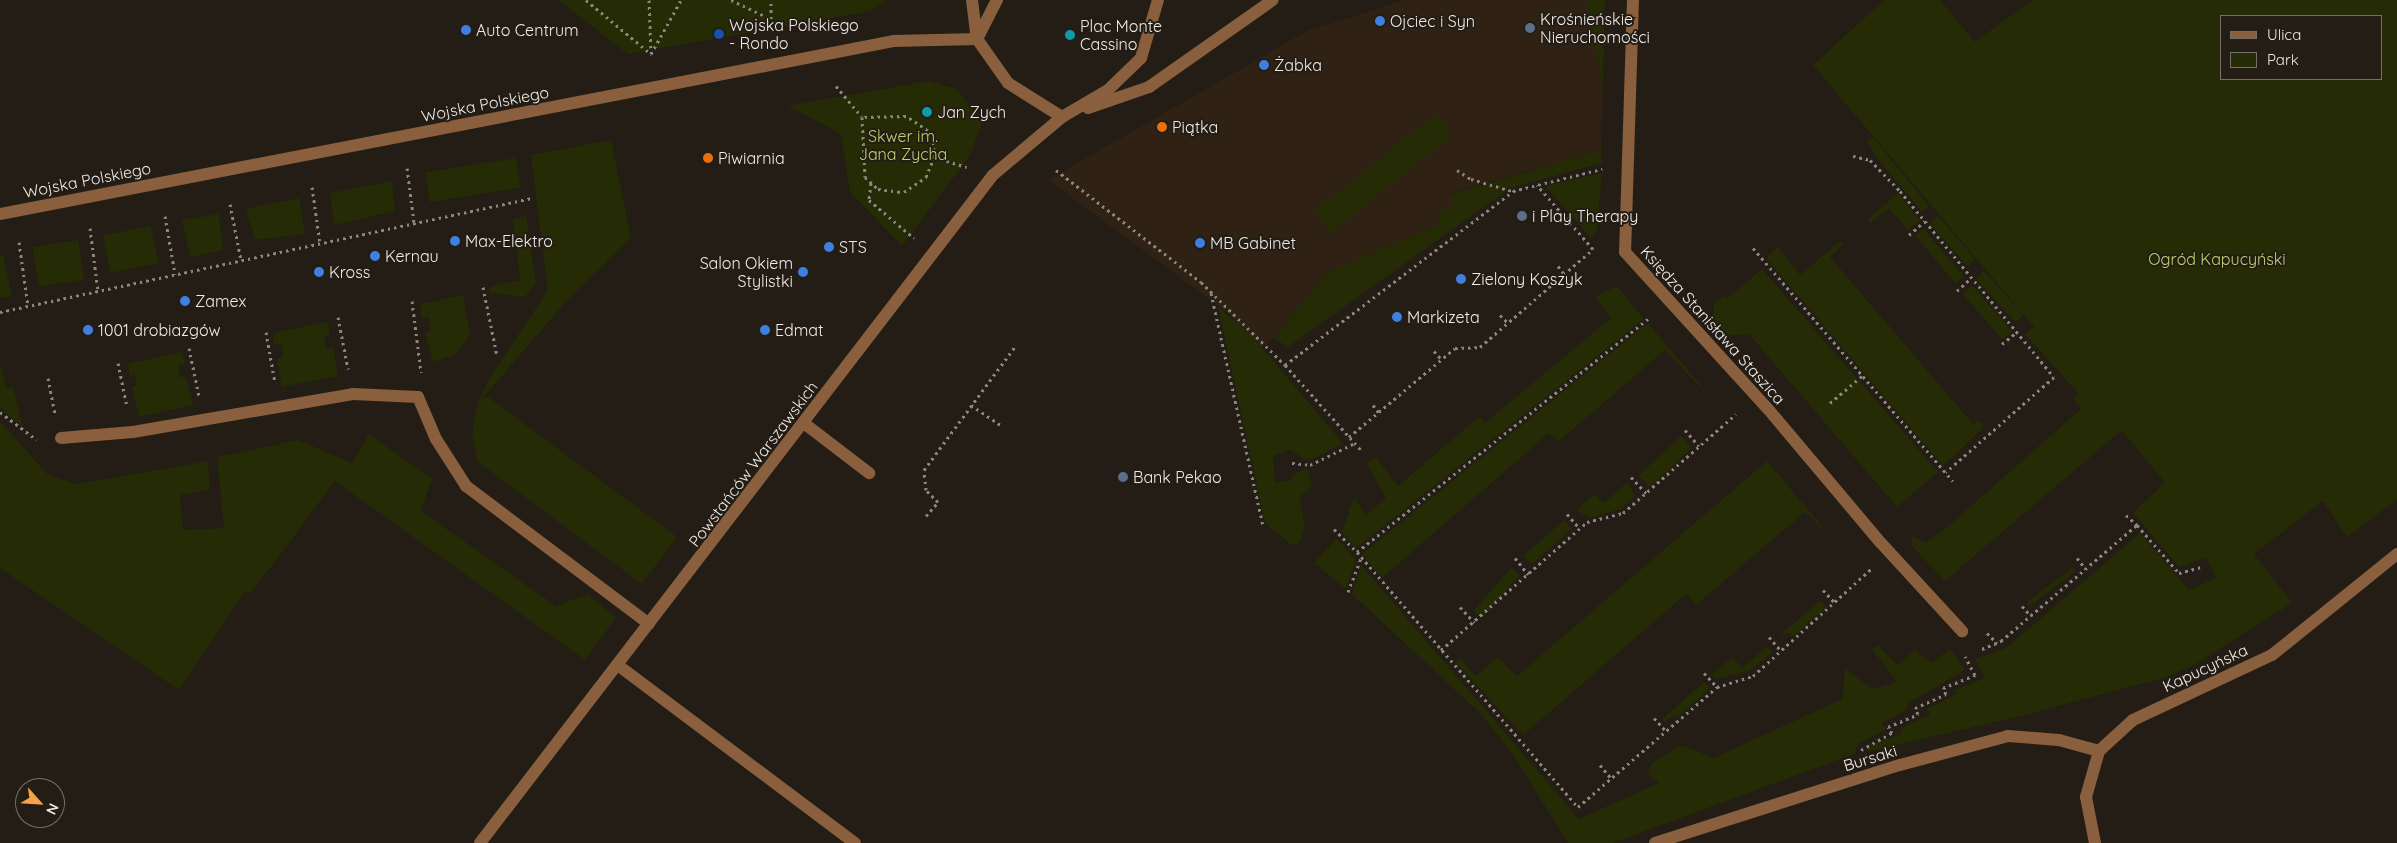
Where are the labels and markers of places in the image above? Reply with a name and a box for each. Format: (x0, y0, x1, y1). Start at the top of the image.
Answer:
place label: Krośnieńskie Nieruchomości (1540, 9, 1650, 47)
place label: Ojciec i Syn (1390, 11, 1475, 31)
place label: Wojska Polskiego - Rondo (729, 15, 859, 53)
marker: Ojciec i Syn (1374, 15, 1386, 27)
place label: Plac Monte Cassino (1080, 16, 1162, 54)
place label: Auto Centrum (476, 20, 579, 40)
marker: Krośnieńskie Nieruchomości (1524, 22, 1536, 34)
marker: Auto Centrum (460, 24, 472, 36)
marker: Wojska Polskiego - Rondo (713, 28, 725, 40)
marker: Plac Monte Cassino (1064, 29, 1076, 41)
place label: Żabka (1274, 55, 1322, 75)
marker: Żabka (1258, 59, 1270, 71)
place label: Jan Zych (937, 102, 1006, 122)
marker: Jan Zych (921, 106, 933, 118)
place label: Piątka (1172, 117, 1218, 137)
marker: Piątka (1156, 121, 1168, 133)
place label: Piwiarnia (718, 148, 785, 168)
marker: Piwiarnia (702, 152, 714, 164)
place label: i Play Therapy (1532, 206, 1638, 226)
marker: i Play Therapy (1516, 210, 1528, 222)
place label: Max-Elektro (465, 231, 553, 251)
place label: MB Gabinet (1210, 233, 1296, 253)
marker: Max-Elektro (449, 235, 461, 247)
place label: STS (839, 237, 867, 257)
marker: MB Gabinet (1194, 237, 1206, 249)
marker: STS (823, 241, 835, 253)
place label: Kernau (385, 246, 439, 266)
marker: Kernau (369, 250, 381, 262)
place label: Salon Okiem Stylistki (700, 253, 793, 291)
place label: Kross (329, 262, 370, 282)
marker: Kross (313, 266, 325, 278)
marker: Salon Okiem Stylistki (797, 266, 809, 278)
place label: Zielony Koszyk (1471, 269, 1583, 289)
marker: Zielony Koszyk (1455, 273, 1467, 285)
place label: Zamex (195, 291, 246, 311)
marker: Zamex (179, 295, 191, 307)
place label: Markizeta (1407, 307, 1480, 327)
marker: Markizeta (1391, 311, 1403, 323)
place label: 1001 drobiazgów (98, 320, 221, 340)
place label: Edmat (775, 320, 823, 340)
marker: 1001 drobiazgów (82, 324, 94, 336)
marker: Edmat (759, 324, 771, 336)
place label: Bank Pekao (1133, 467, 1222, 487)
marker: Bank Pekao (1117, 471, 1129, 483)

